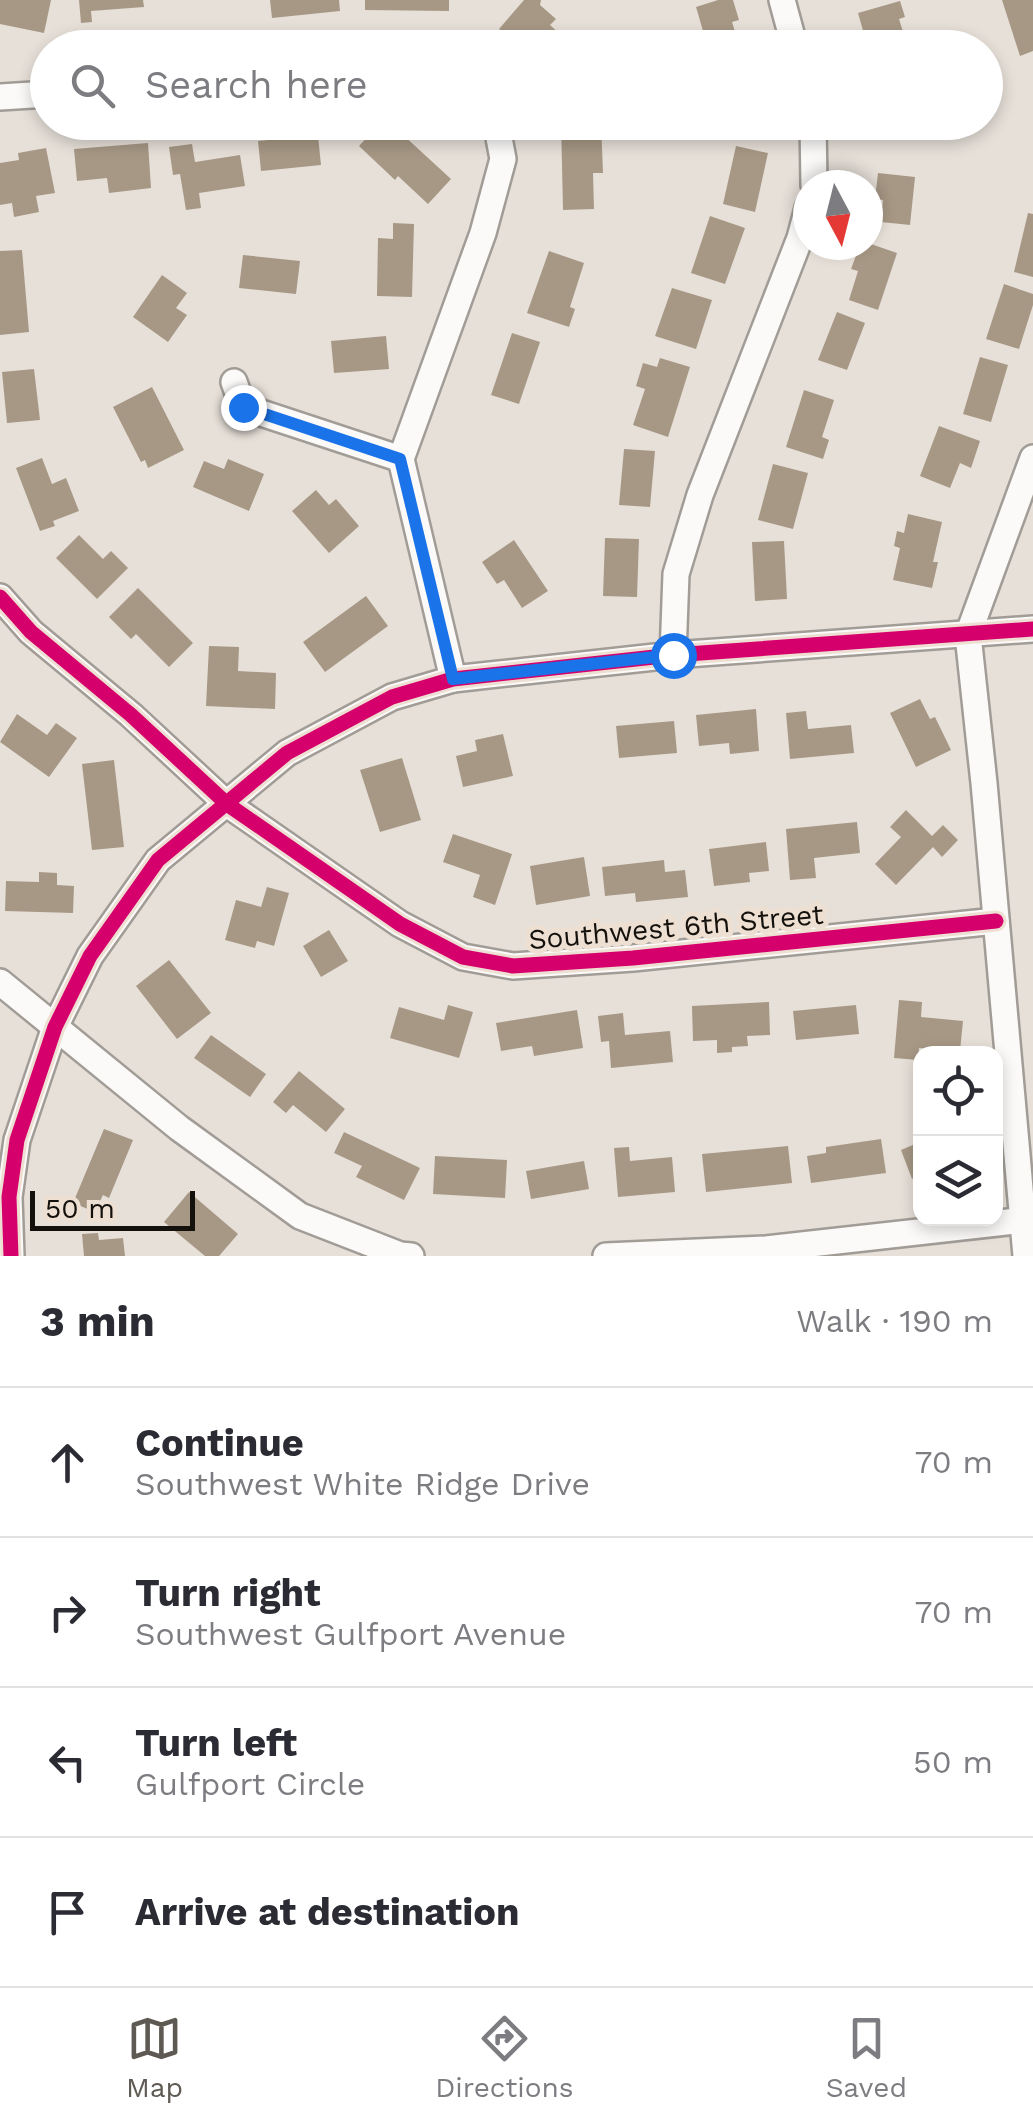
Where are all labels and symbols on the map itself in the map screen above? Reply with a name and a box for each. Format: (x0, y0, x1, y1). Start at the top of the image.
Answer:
north arrow (793, 170, 883, 260)
route end (221, 385, 267, 431)
route start (651, 633, 697, 679)
street label: Southwest 6th Street (527, 898, 825, 956)
scale bar (30, 1186, 195, 1230)

